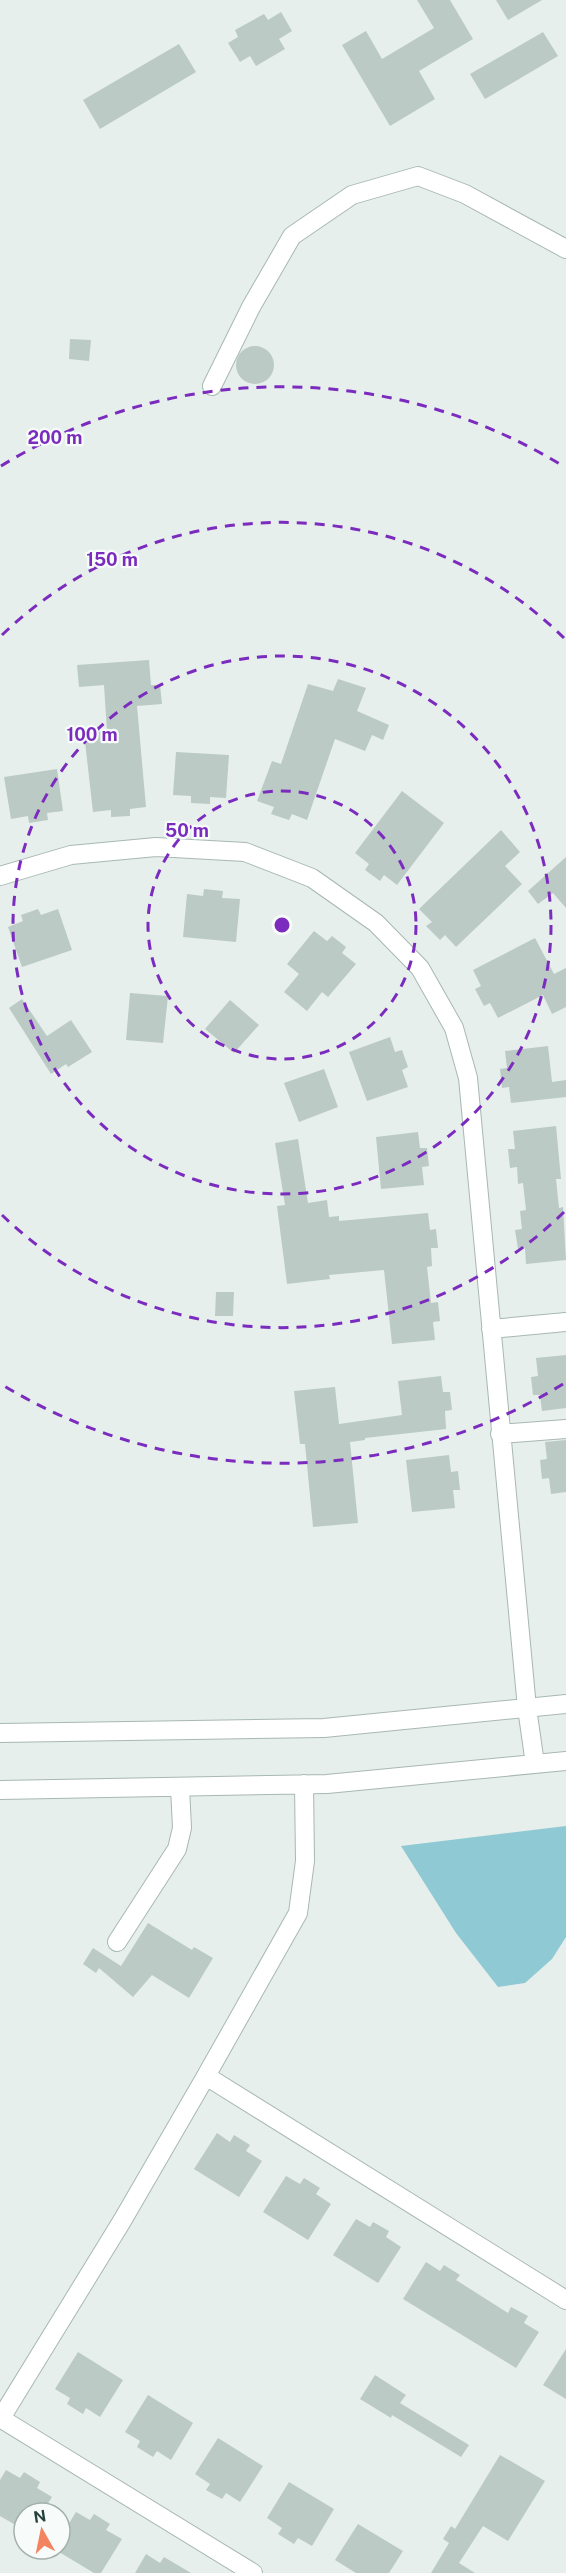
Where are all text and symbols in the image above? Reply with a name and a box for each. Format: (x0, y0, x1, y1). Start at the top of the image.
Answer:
text: 200 m (28, 427, 82, 448)
text: 150 m (86, 549, 138, 570)
text: 100 m (66, 724, 118, 745)
text: 50 m (165, 820, 209, 841)
centre of rings (272, 915, 292, 935)
north arrow (12, 2501, 72, 2561)
text: N (32, 2506, 47, 2527)

